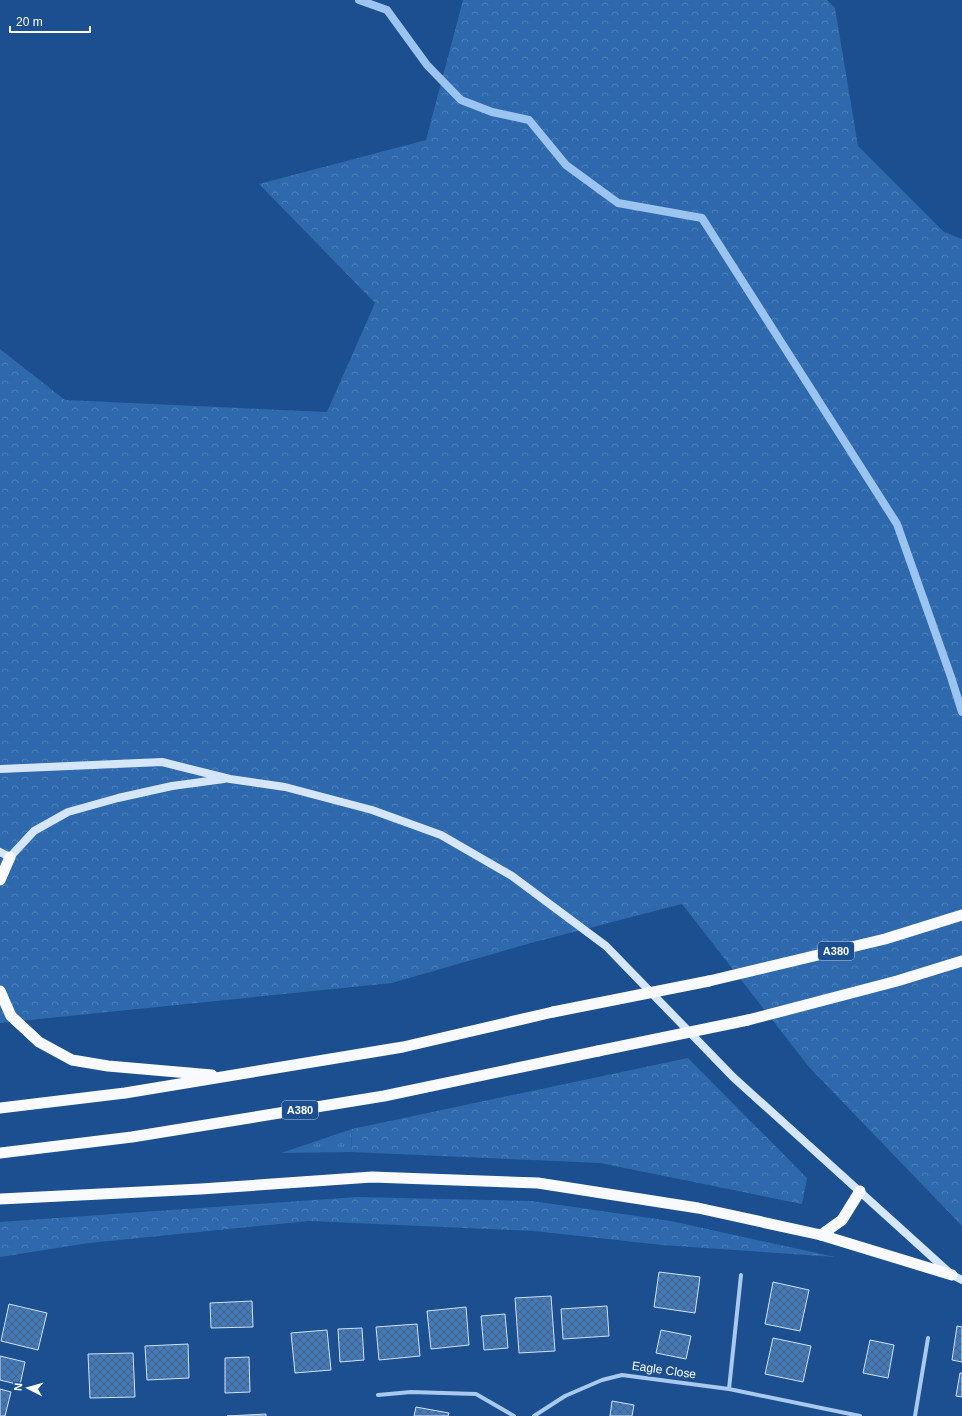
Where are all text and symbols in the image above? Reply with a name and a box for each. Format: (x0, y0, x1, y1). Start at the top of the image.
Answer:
scale bar (10, 8, 90, 34)
text: 20 m (16, 15, 43, 29)
road number: A380 (818, 942, 854, 960)
road number: A380 (282, 1101, 318, 1119)
street label: Eagle Close (631, 1359, 697, 1381)
north arrow (8, 1368, 48, 1408)
text: N (12, 1382, 24, 1392)

